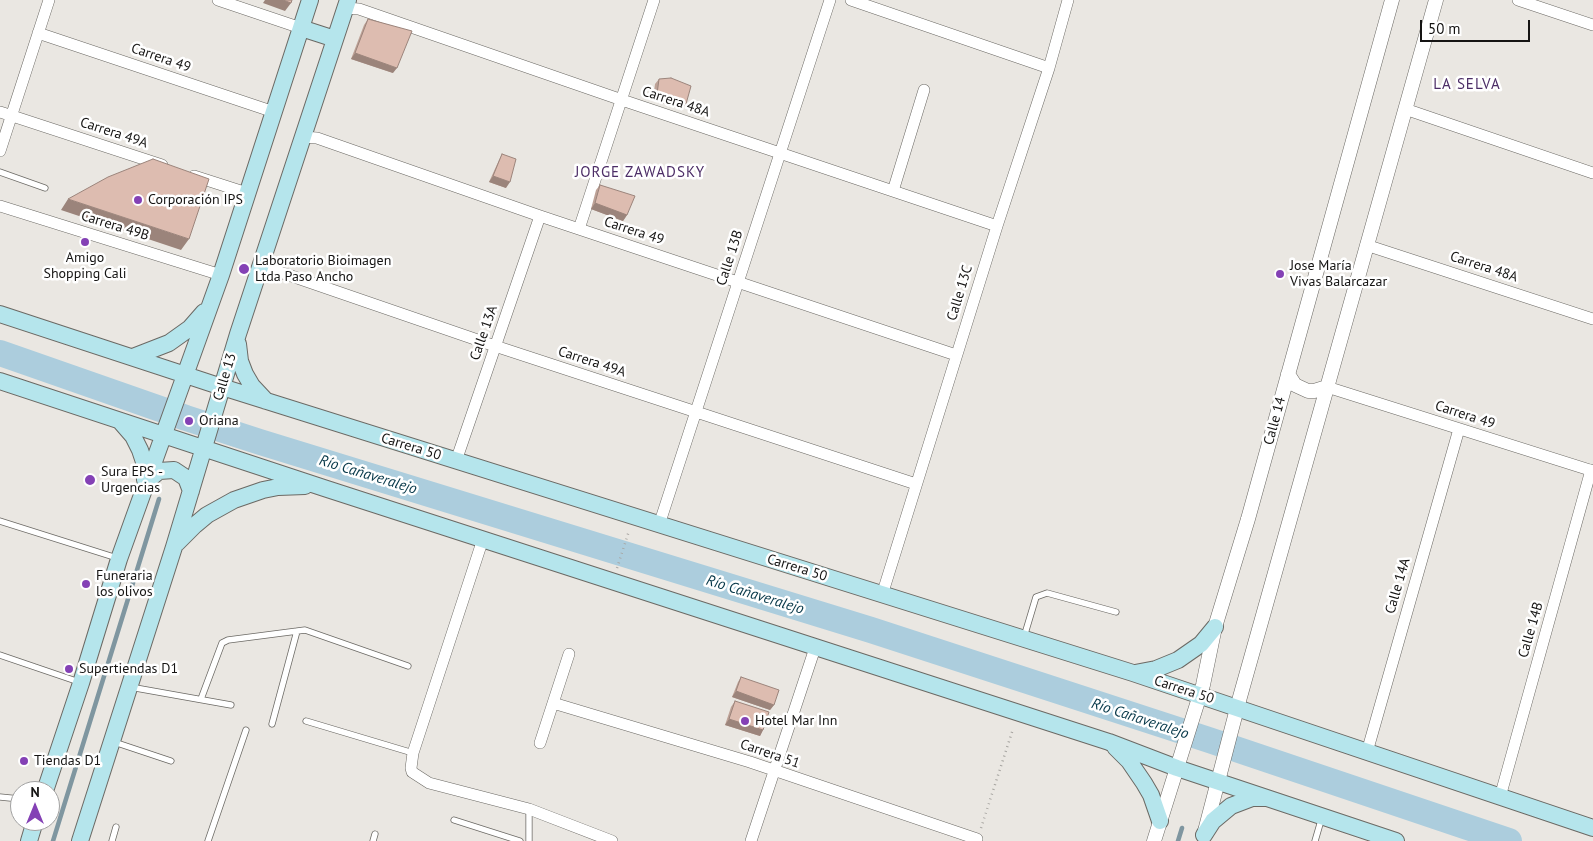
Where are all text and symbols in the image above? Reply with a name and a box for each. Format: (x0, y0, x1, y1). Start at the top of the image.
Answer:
scale bar (1423, 10, 1533, 42)
text: 50 m (1428, 19, 1461, 38)
street label: Carrera 49 (129, 40, 193, 76)
district label: LA SELVA (1432, 76, 1502, 94)
street label: Carrera 48A (640, 83, 712, 121)
street label: Carrera 49A (78, 114, 150, 152)
district label: JORGE ZAWADSKY (573, 164, 707, 182)
place label: Corporación IPS (148, 192, 243, 208)
marker: Corporación IPS (132, 194, 144, 206)
street label: Carrera 49B (79, 208, 151, 244)
street label: Carrera 49 (602, 213, 666, 249)
street label: Calle 13B (713, 228, 747, 288)
marker: Amigo Shopping Cali (79, 236, 91, 248)
street label: Carrera 48A (1448, 248, 1520, 286)
place label: Amigo Shopping Cali (44, 250, 126, 282)
place label: Laboratorio Bioimagen Ltda Paso Ancho (255, 253, 391, 286)
place label: Jose María Vivas Balarcazar (1290, 258, 1387, 290)
marker: Laboratorio Bioimagen Ltda Paso Ancho (237, 262, 251, 276)
street label: Calle 13C (944, 263, 976, 323)
marker: Jose María Vivas Balarcazar (1274, 268, 1286, 280)
street label: Calle 13A (467, 303, 501, 363)
street label: Carrera 49A (556, 343, 628, 381)
street label: Calle 13 (210, 351, 240, 403)
street label: Calle 14 (1261, 395, 1289, 447)
street label: Carrera 49 (1433, 397, 1497, 433)
place label: Oriana (199, 413, 239, 429)
marker: Oriana (183, 415, 195, 427)
street label: Carrera 50 (379, 430, 443, 464)
water label: Río Cañaveralejo (317, 452, 419, 498)
place label: Sura EPS - Urgencias (101, 464, 163, 497)
marker: Sura EPS - Urgencias (83, 473, 97, 487)
street label: Carrera 50 (765, 551, 829, 585)
street label: Calle 14A (1382, 556, 1414, 616)
place label: Funeraria los olivos (96, 568, 153, 600)
water label: Río Cañaveralejo (704, 572, 806, 618)
marker: Funeraria los olivos (80, 578, 92, 590)
street label: Calle 14B (1515, 600, 1547, 660)
place label: Supertiendas D1 (79, 661, 178, 677)
marker: Supertiendas D1 (63, 663, 75, 675)
street label: Carrera 50 (1152, 672, 1216, 708)
water label: Río Cañaveralejo (1089, 695, 1191, 743)
place label: Hotel Mar Inn (755, 713, 837, 729)
marker: Hotel Mar Inn (739, 715, 751, 727)
street label: Carrera 51 (738, 736, 802, 772)
place label: Tiendas D1 (34, 753, 101, 769)
marker: Tiendas D1 (18, 755, 30, 767)
north arrow (10, 781, 60, 831)
text: N (30, 783, 40, 801)

